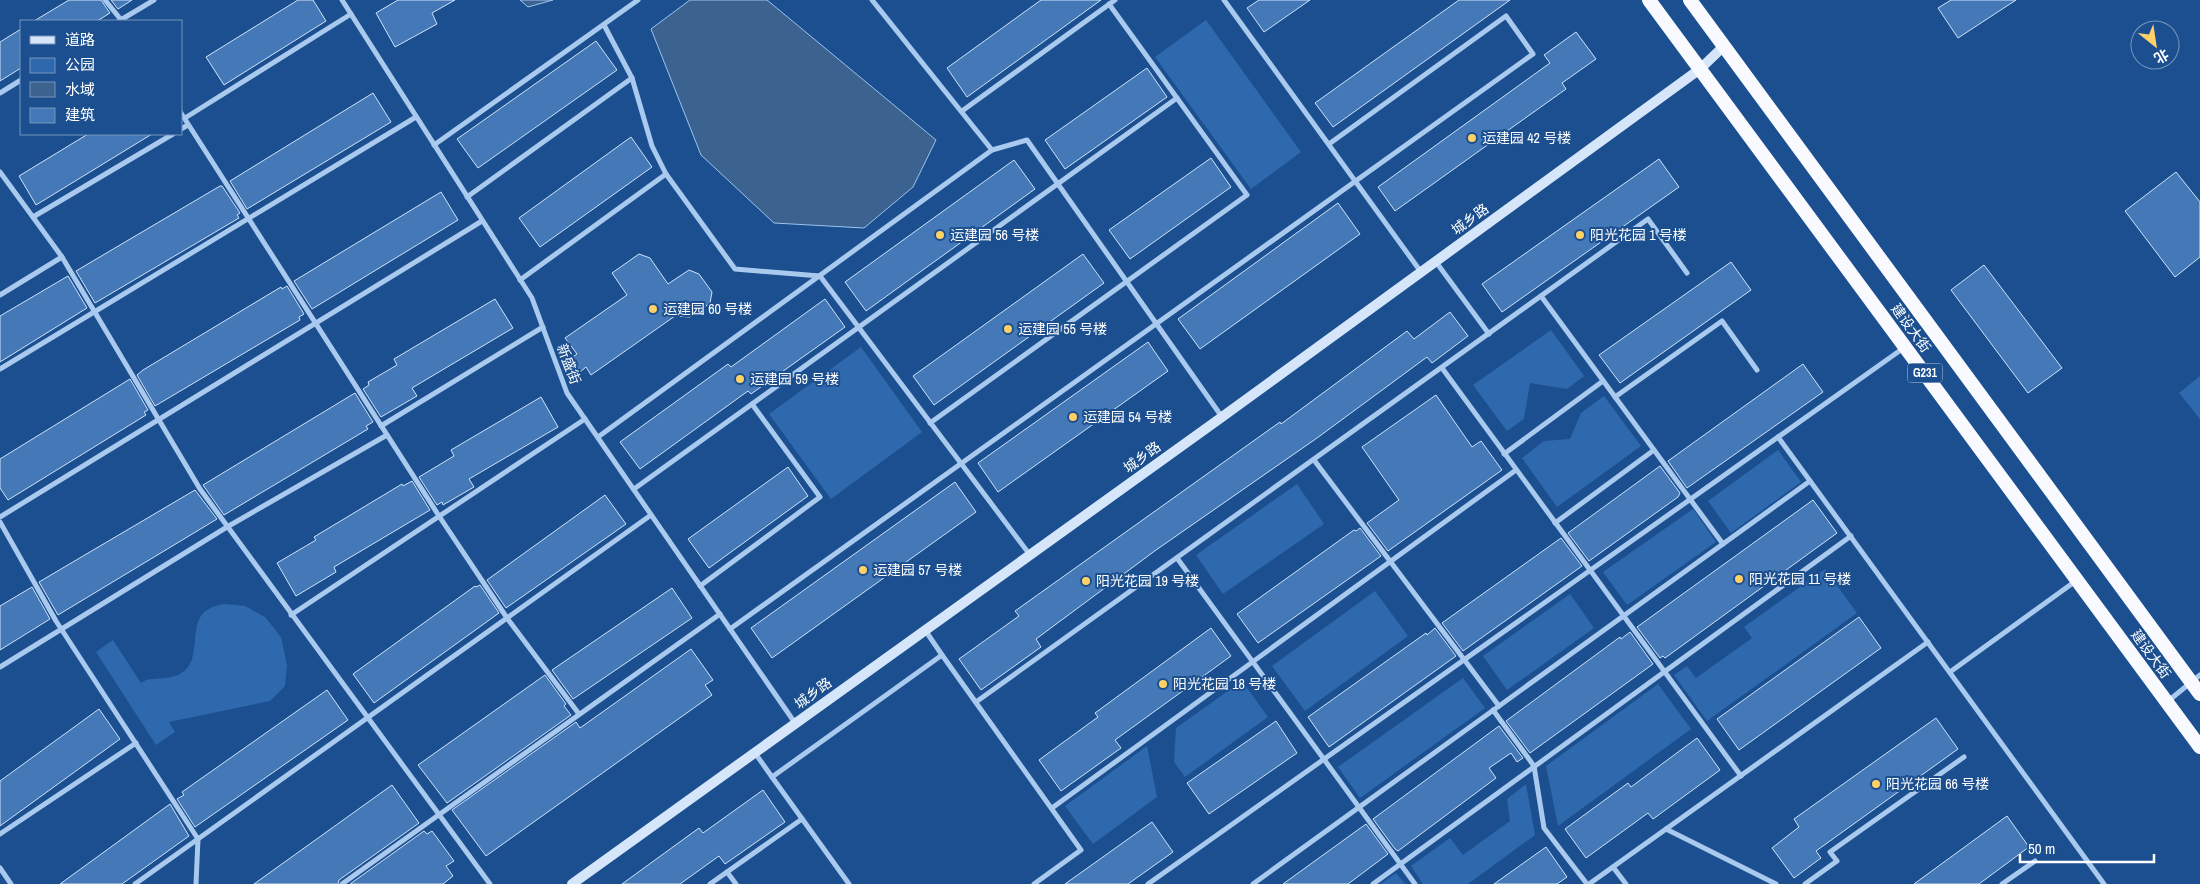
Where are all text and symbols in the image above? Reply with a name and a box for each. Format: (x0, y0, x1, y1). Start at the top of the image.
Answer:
legend (20, 20, 182, 135)
north arrow (2130, 20, 2180, 70)
text: 道路 (65, 29, 95, 50)
text: 北 (2151, 45, 2172, 68)
text: 公园 (65, 54, 95, 75)
text: 水域 (65, 79, 95, 100)
text: 建筑 (65, 104, 95, 125)
place label: 运建园 42 号楼 (1482, 129, 1571, 147)
marker: 运建园 42 号楼 (1466, 132, 1478, 144)
street label: 城乡路 (1448, 199, 1492, 239)
place label: 运建园 56 号楼 (950, 226, 1039, 244)
place label: 阳光花园 1 号楼 (1590, 226, 1687, 244)
marker: 运建园 56 号楼 (934, 229, 946, 241)
marker: 阳光花园 1 号楼 (1574, 229, 1586, 241)
place label: 运建园 60 号楼 (663, 300, 752, 318)
street label: 建设大街 (1887, 300, 1935, 356)
marker: 运建园 60 号楼 (647, 303, 659, 315)
place label: 运建园 55 号楼 (1018, 320, 1107, 338)
marker: 运建园 55 号楼 (1002, 323, 1014, 335)
street label: 新盛街 (553, 341, 585, 387)
road number: G231 (1908, 363, 1942, 382)
place label: 运建园 59 号楼 (750, 370, 839, 388)
marker: 运建园 59 号楼 (734, 373, 746, 385)
place label: 运建园 54 号楼 (1083, 408, 1172, 426)
marker: 运建园 54 号楼 (1067, 411, 1079, 423)
street label: 城乡路 (1120, 437, 1164, 477)
place label: 运建园 57 号楼 (873, 561, 962, 579)
marker: 运建园 57 号楼 (857, 564, 869, 576)
place label: 阳光花园 11 号楼 (1749, 570, 1851, 588)
place label: 阳光花园 19 号楼 (1096, 572, 1199, 590)
marker: 阳光花园 11 号楼 (1733, 573, 1745, 585)
marker: 阳光花园 19 号楼 (1080, 575, 1092, 587)
street label: 建设大街 (2127, 626, 2175, 682)
street label: 城乡路 (791, 673, 835, 713)
place label: 阳光花园 18 号楼 (1173, 675, 1276, 693)
marker: 阳光花园 18 号楼 (1157, 678, 1169, 690)
place label: 阳光花园 66 号楼 (1886, 775, 1989, 793)
marker: 阳光花园 66 号楼 (1870, 778, 1882, 790)
scale bar (2020, 832, 2154, 864)
text: 50 m (2028, 838, 2055, 859)

